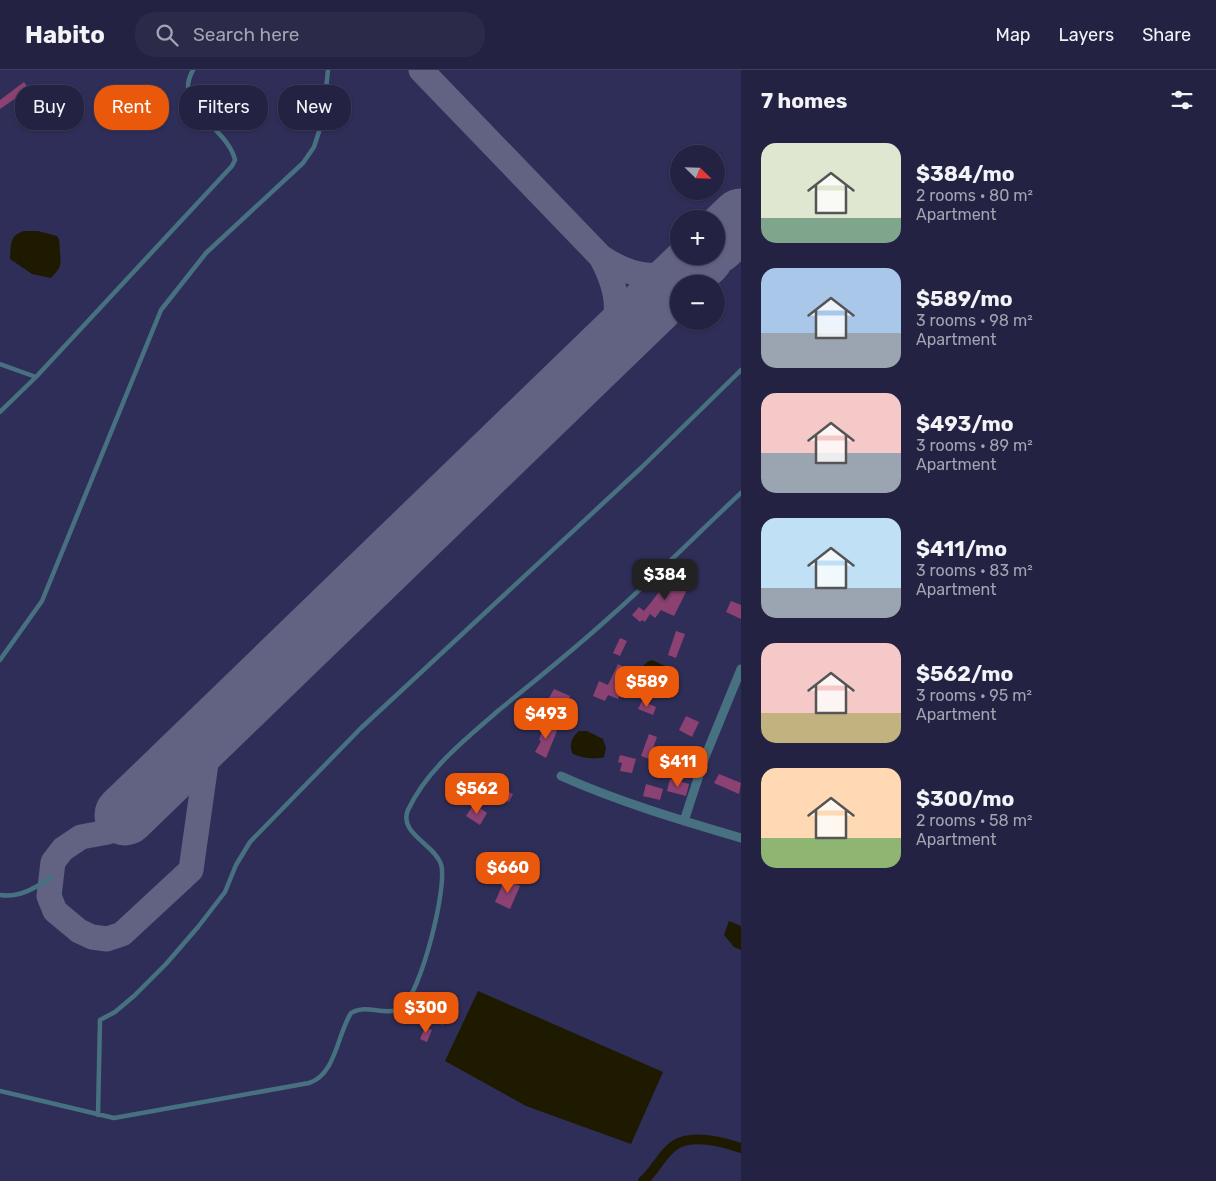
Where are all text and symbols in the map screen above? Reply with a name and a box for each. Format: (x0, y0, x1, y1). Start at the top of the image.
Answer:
search box (135, 12, 485, 57)
text: Habito (25, 21, 105, 49)
icon: search (153, 21, 181, 49)
text: Search here (193, 23, 300, 46)
text: Map (996, 24, 1031, 46)
text: Layers (1059, 24, 1114, 46)
text: Share (1142, 24, 1191, 46)
chip: Buy (15, 85, 84, 130)
chip: Rent (94, 85, 169, 130)
chip: Filters (179, 85, 268, 130)
chip: New (278, 85, 351, 130)
icon: filters (1168, 86, 1196, 114)
text: 7 homes (761, 88, 847, 113)
north arrow (670, 145, 725, 200)
map controls (670, 145, 725, 330)
text: $384/mo (916, 161, 1015, 186)
icon: home (801, 163, 861, 223)
text: 2 rooms · 80 m² (916, 186, 1033, 205)
text: Apartment (916, 205, 996, 224)
button: + (670, 210, 725, 265)
button: − (670, 275, 725, 330)
text: $589/mo (916, 286, 1012, 311)
icon: home (801, 288, 861, 348)
text: 3 rooms · 98 m² (916, 311, 1033, 330)
text: Apartment (916, 330, 996, 349)
text: $493/mo (916, 411, 1014, 436)
icon: home (801, 413, 861, 473)
text: 3 rooms · 89 m² (916, 436, 1033, 455)
text: Apartment (916, 455, 996, 474)
text: $411/mo (916, 536, 1007, 561)
icon: home (801, 538, 861, 598)
pin: $384 (635, 558, 695, 601)
text: 3 rooms · 83 m² (916, 561, 1033, 580)
text: $384 (644, 565, 687, 584)
text: Apartment (916, 580, 996, 599)
text: $562/mo (916, 661, 1013, 686)
icon: home (801, 663, 861, 723)
pin: $589 (617, 666, 677, 708)
text: $589 (626, 672, 668, 691)
text: 3 rooms · 95 m² (916, 686, 1032, 705)
pin: $493 (516, 698, 576, 740)
text: $493 (525, 704, 567, 723)
text: Apartment (916, 705, 996, 724)
pin: $411 (648, 746, 708, 788)
text: $411 (659, 752, 697, 771)
pin: $562 (447, 772, 507, 815)
text: $562 (456, 779, 498, 798)
text: $300/mo (916, 786, 1014, 811)
icon: home (801, 788, 861, 848)
text: 2 rooms · 58 m² (916, 811, 1032, 830)
text: Apartment (916, 830, 996, 849)
pin: $660 (478, 852, 538, 894)
text: $660 (487, 858, 529, 877)
pin: $300 (396, 992, 456, 1034)
text: $300 (405, 998, 448, 1017)

